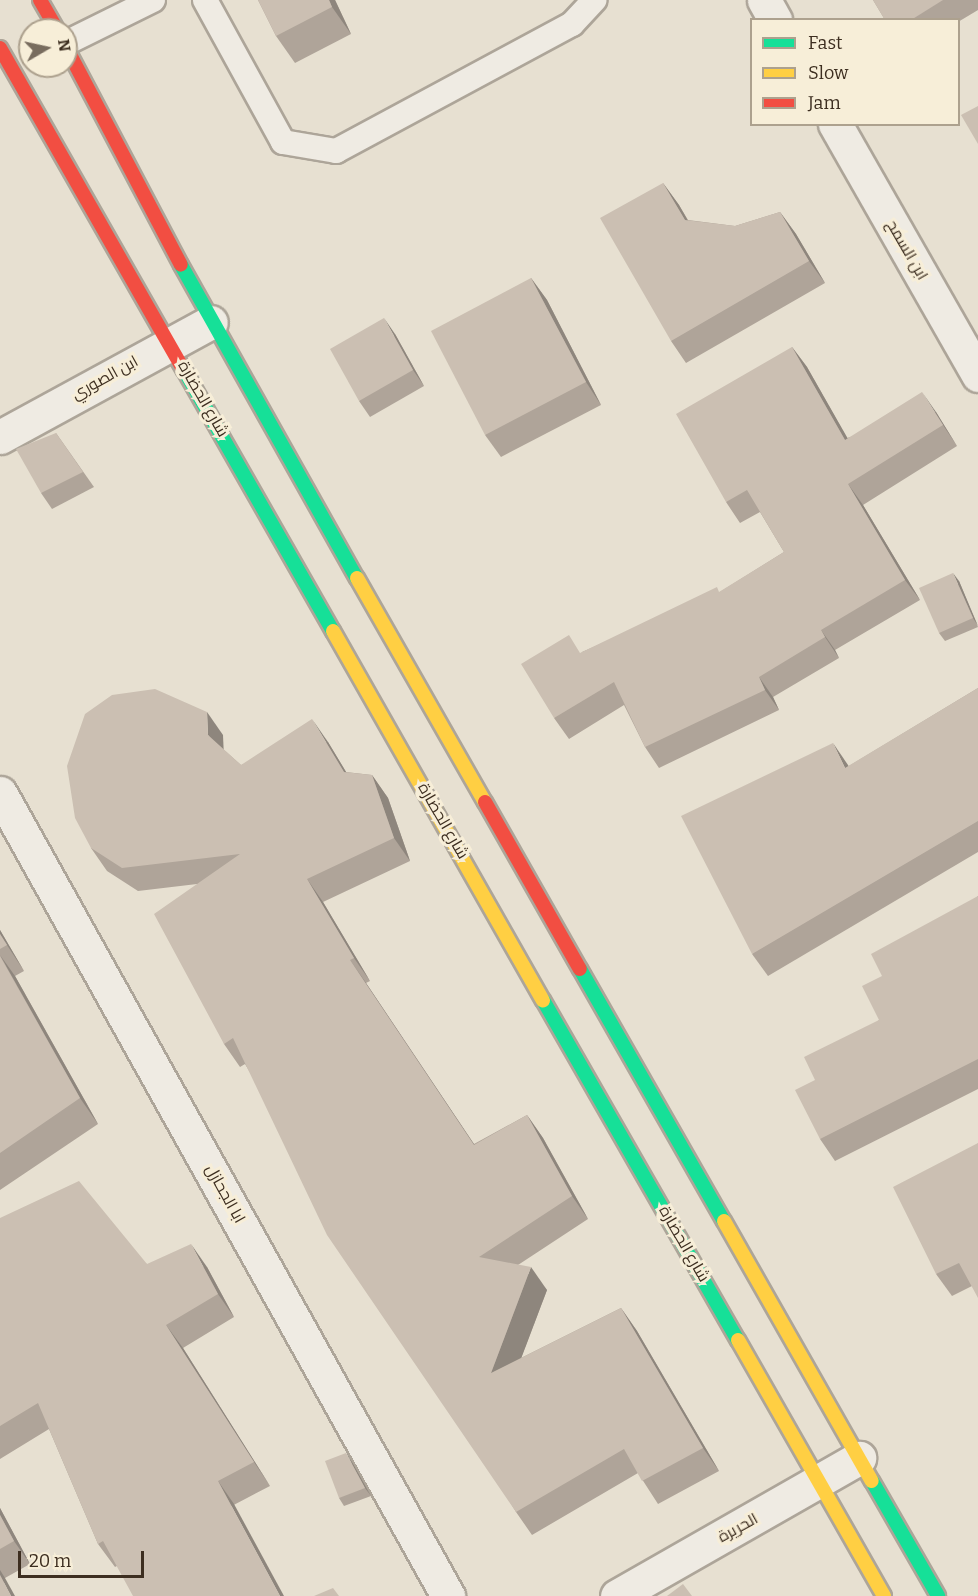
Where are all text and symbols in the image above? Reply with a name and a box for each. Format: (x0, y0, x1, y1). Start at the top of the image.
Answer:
north arrow (18, 18, 78, 78)
legend (750, 18, 960, 126)
text: Fast (808, 32, 843, 54)
text: N (54, 38, 75, 53)
text: Slow (808, 62, 848, 84)
text: Jam (808, 92, 841, 114)
street label: ابن السمح (882, 217, 932, 283)
street label: ابن الصوري (68, 352, 142, 404)
street label: شارع الحضارة (174, 358, 232, 440)
street label: شارع الحضارة (414, 780, 472, 862)
street label: ابا الجحازل (201, 1161, 249, 1227)
street label: شارع الحضارة (655, 1203, 713, 1285)
street label: الحريرة (715, 1509, 761, 1547)
scale bar (21, 1539, 147, 1577)
text: 20 m (29, 1550, 71, 1572)

